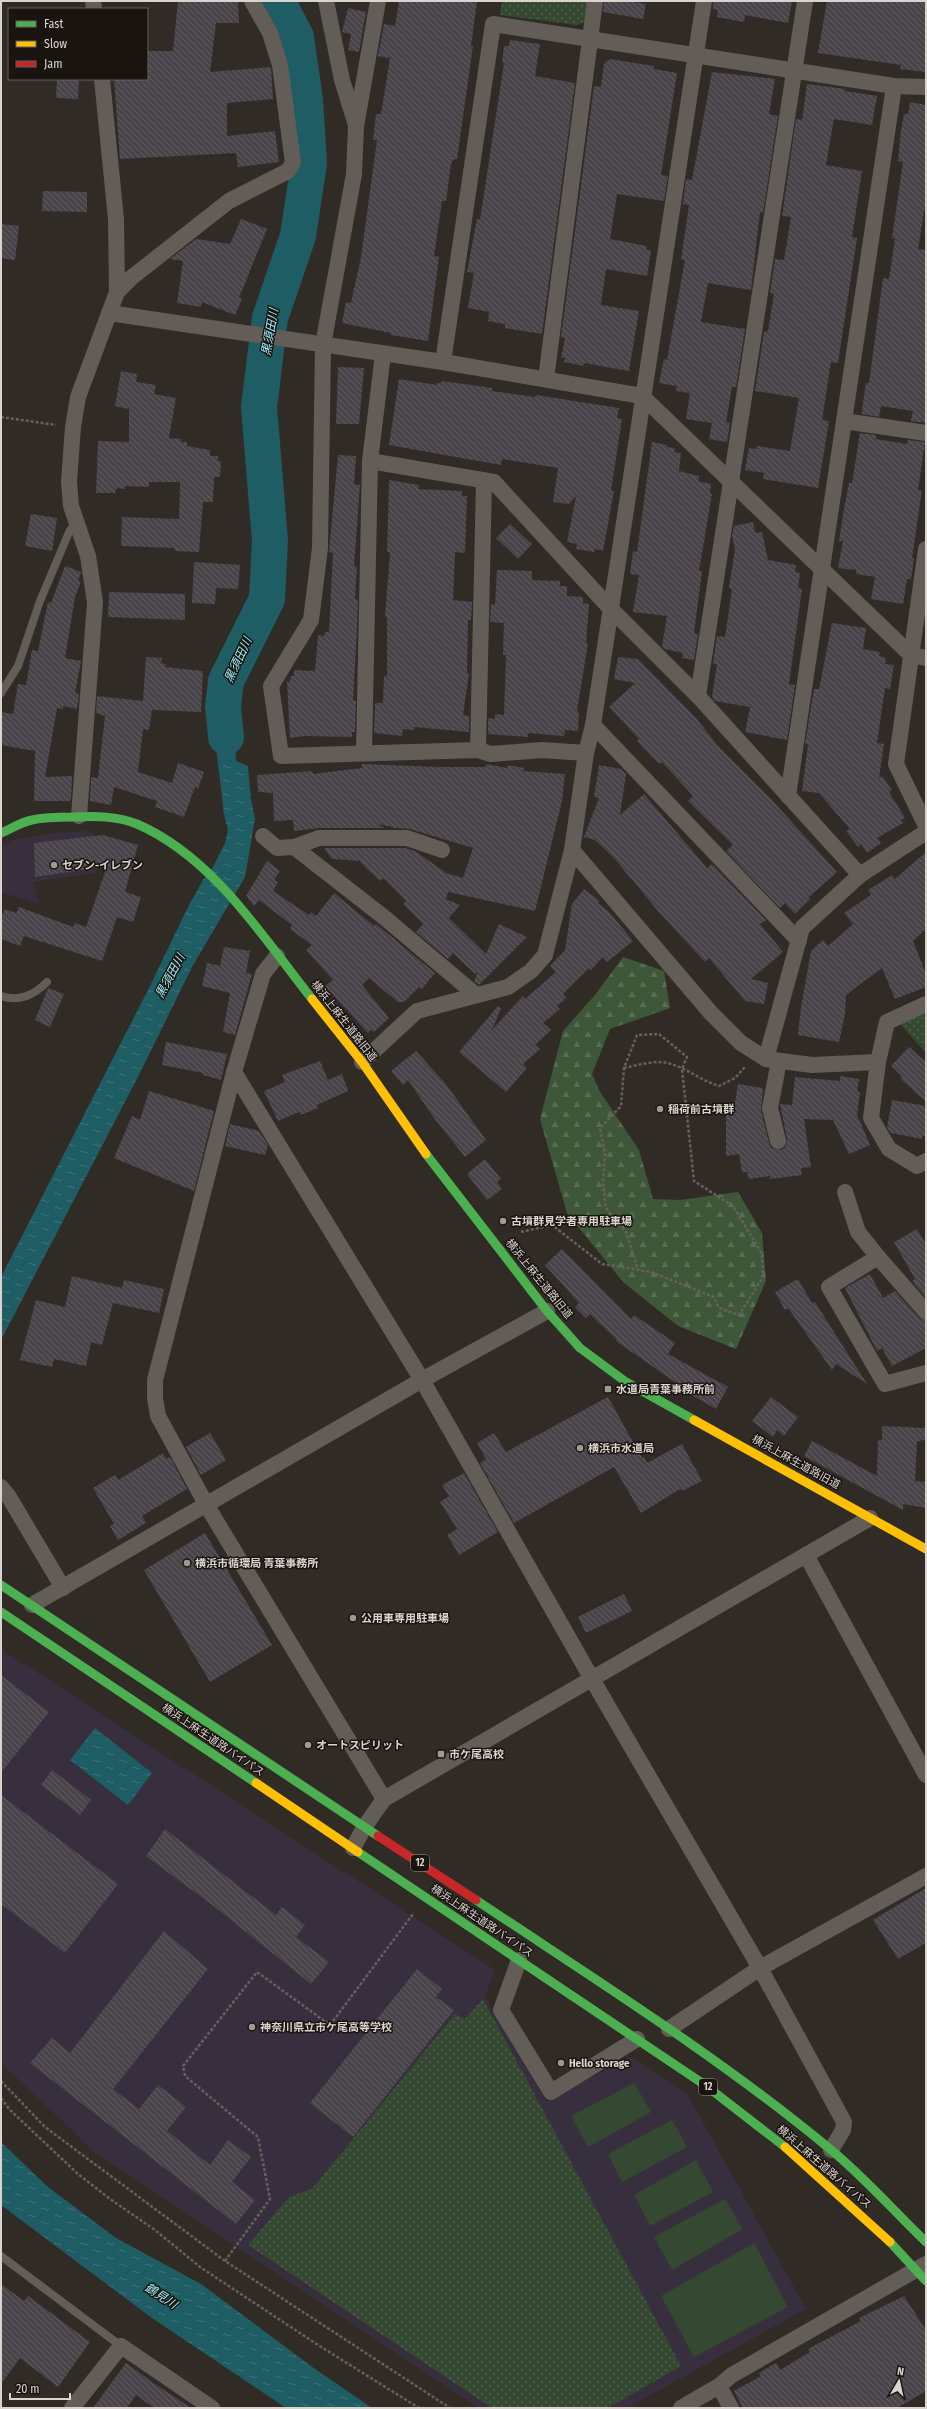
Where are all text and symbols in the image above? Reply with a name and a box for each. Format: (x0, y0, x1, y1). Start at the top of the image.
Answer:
legend (8, 8, 148, 80)
text: Fast (44, 17, 63, 31)
text: Slow (44, 37, 67, 51)
text: Jam (44, 57, 62, 71)
water label: 黒須田川 (259, 305, 281, 357)
water label: 黒須田川 (222, 633, 255, 685)
place label: セブン-イレブン (62, 859, 143, 872)
marker: セブン-イレブン (49, 860, 59, 870)
water label: 黒須田川 (153, 950, 188, 1000)
street label: 横浜上麻生道路旧道 (308, 978, 380, 1064)
place label: 稲荷前古墳群 (668, 1103, 734, 1116)
marker: 稲荷前古墳群 (655, 1104, 665, 1114)
place label: 古墳群見学者専用駐車場 (511, 1215, 632, 1228)
marker: 古墳群見学者専用駐車場 (498, 1216, 508, 1226)
street label: 横浜上麻生道路旧道 (503, 1236, 575, 1322)
place label: 水道局青葉事務所前 (616, 1383, 715, 1396)
marker: 水道局青葉事務所前 (603, 1384, 613, 1394)
street label: 横浜上麻生道路旧道 (750, 1432, 842, 1492)
place label: 横浜市水道局 (588, 1442, 654, 1455)
marker: 横浜市水道局 (575, 1443, 585, 1453)
place label: 横浜市循環局 青葉事務所 (195, 1557, 318, 1570)
marker: 横浜市循環局 青葉事務所 (182, 1558, 192, 1568)
place label: 公用車専用駐車場 (361, 1612, 449, 1625)
marker: 公用車専用駐車場 (348, 1613, 358, 1623)
street label: 横浜上麻生道路バイパス (159, 1701, 267, 1779)
place label: オートスピリット (316, 1739, 404, 1752)
marker: オートスピリット (303, 1740, 313, 1750)
place label: 市ケ尾高校 (449, 1748, 504, 1761)
marker: 市ケ尾高校 (436, 1749, 446, 1759)
road number: 12 (411, 1855, 429, 1871)
street label: 横浜上麻生道路バイパス (428, 1882, 536, 1960)
place label: 神奈川県立市ケ尾高等学校 (260, 2021, 392, 2034)
marker: 神奈川県立市ケ尾高等学校 (247, 2022, 257, 2032)
place label: Hello storage (569, 2057, 630, 2070)
marker: Hello storage (556, 2058, 566, 2068)
road number: 12 (699, 2079, 717, 2095)
street label: 横浜上麻生道路バイパス (774, 2122, 874, 2212)
water label: 鶴見川 (142, 2280, 182, 2313)
north arrow (879, 2361, 919, 2401)
text: N (896, 2365, 905, 2379)
scale bar (10, 2375, 70, 2401)
text: 20 m (16, 2382, 40, 2396)

